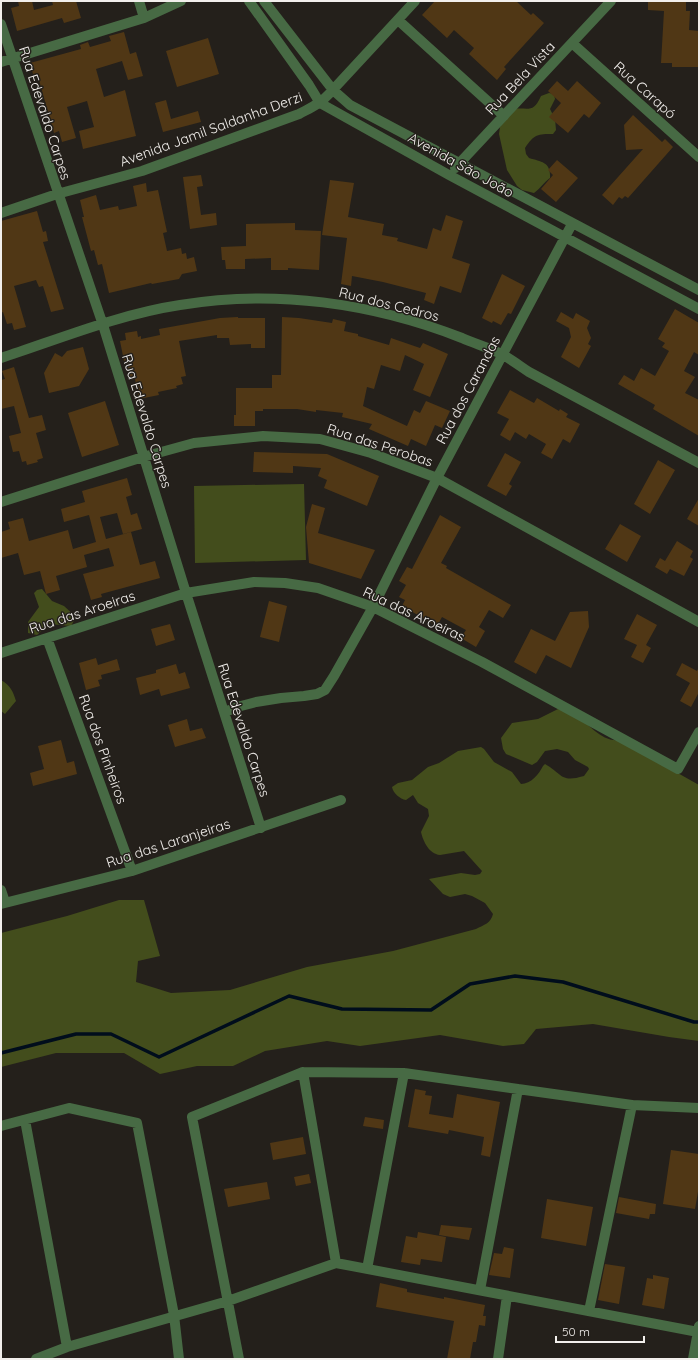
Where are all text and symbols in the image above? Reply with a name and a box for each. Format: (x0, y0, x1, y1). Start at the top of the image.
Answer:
street label: Rua Bela Vista (481, 37, 559, 119)
street label: Rua Edevaldo Carpes (15, 44, 75, 182)
street label: Rua Carapó (610, 57, 680, 123)
street label: Avenida Jamil Saldanha Derzi (117, 88, 305, 170)
street label: Avenida São João (405, 129, 517, 201)
street label: Rua dos Cedros (337, 283, 441, 325)
street label: Rua dos Carandas (432, 333, 504, 447)
street label: Rua Edevaldo Carpes (118, 352, 176, 490)
street label: Rua das Perobas (325, 419, 435, 471)
street label: Rua das Aroeiras (360, 582, 468, 646)
street label: Rua das Aroeiras (27, 586, 137, 638)
street label: Rua Edevaldo Carpes (214, 661, 274, 799)
street label: Rua dos Pinheiros (75, 692, 131, 806)
street label: Rua das Laranjeiras (104, 814, 232, 872)
scale bar (556, 1318, 644, 1344)
text: 50 m (562, 1324, 590, 1339)

